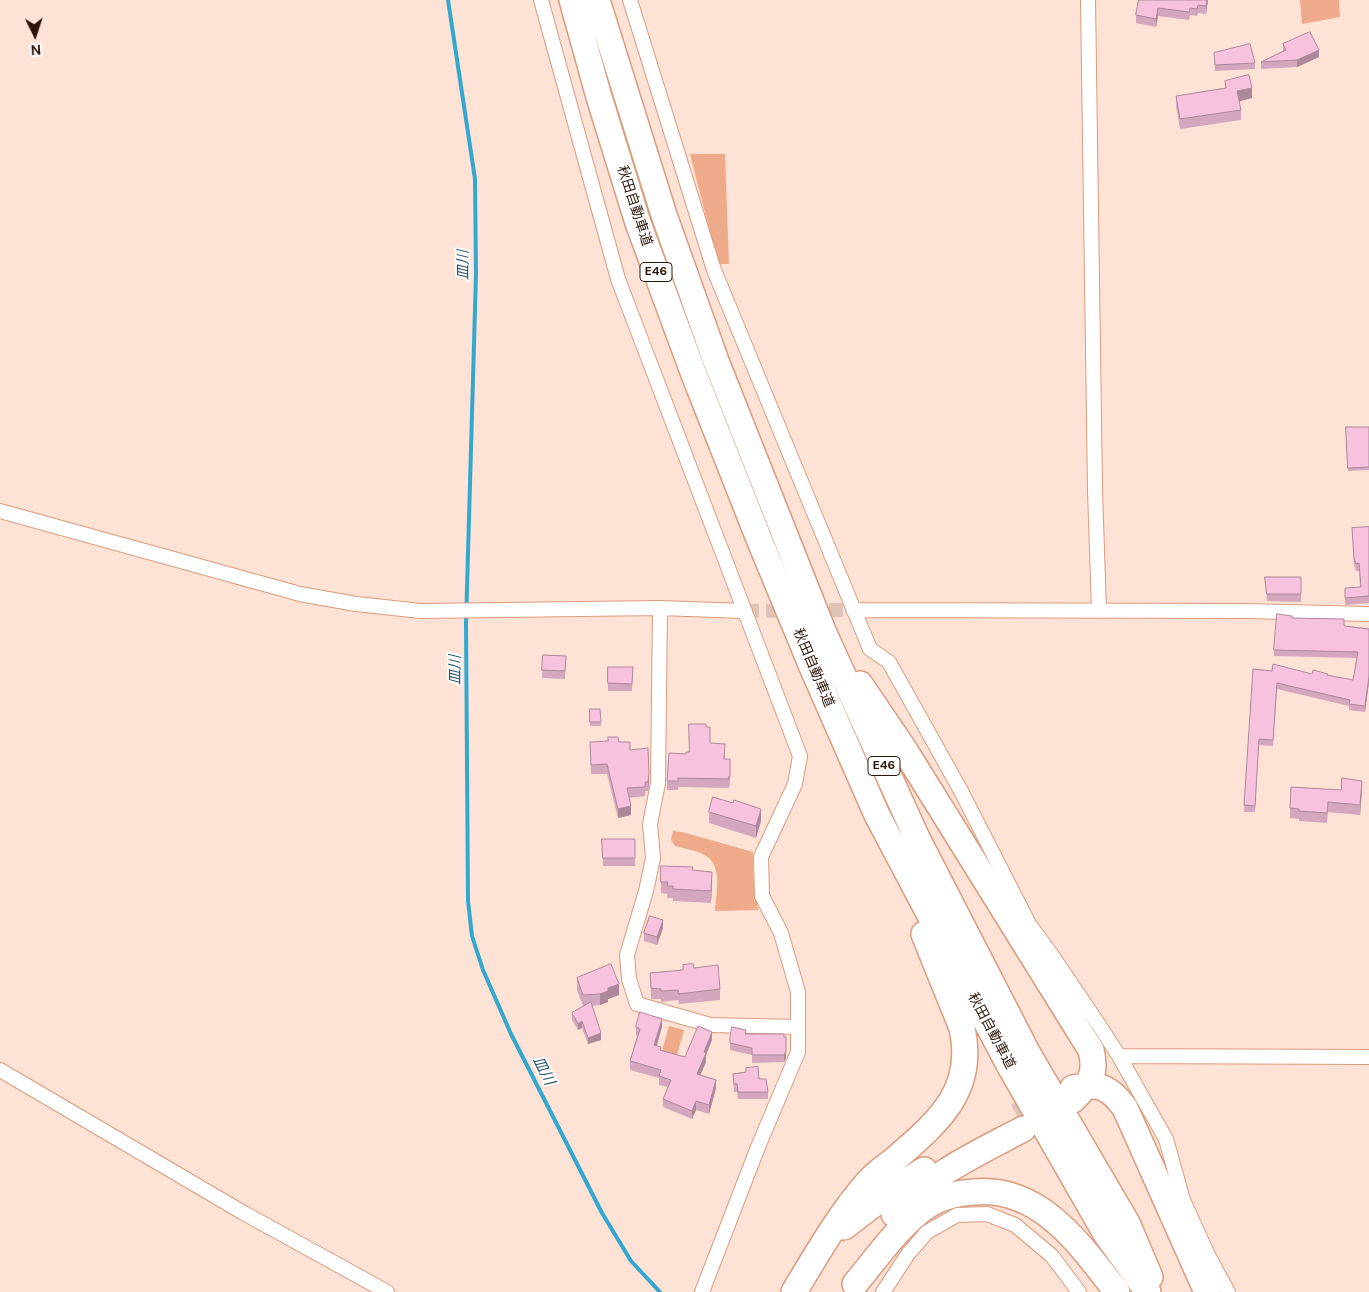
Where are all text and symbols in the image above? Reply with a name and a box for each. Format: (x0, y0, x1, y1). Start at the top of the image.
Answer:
north arrow (10, 10, 60, 60)
text: N (30, 41, 42, 59)
street label: 秋田自動車道 (613, 163, 655, 249)
water label: 皿川 (455, 250, 473, 280)
road number: E46 (640, 262, 672, 282)
street label: 秋田自動車道 (789, 626, 837, 710)
water label: 皿川 (447, 655, 465, 685)
road number: E46 (868, 756, 900, 776)
street label: 秋田自動車道 (964, 990, 1018, 1072)
water label: 皿川 (528, 1054, 558, 1088)

